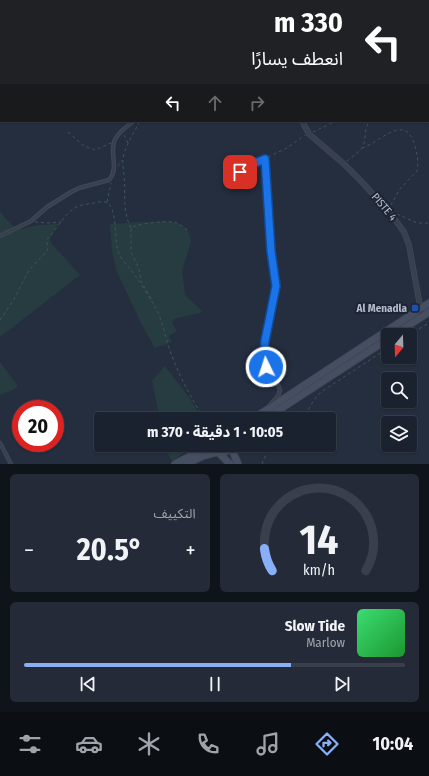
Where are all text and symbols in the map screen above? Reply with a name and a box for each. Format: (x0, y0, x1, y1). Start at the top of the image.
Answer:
text: 330 m (274, 6, 343, 39)
icon: left (357, 16, 409, 68)
text: انعطف يسارًا (251, 48, 343, 70)
icon: left (162, 92, 184, 114)
icon: ahead (204, 92, 226, 114)
icon: right (246, 92, 268, 114)
pin (223, 155, 257, 189)
icon: arrive (229, 161, 251, 183)
street label: PISTE 4 (369, 191, 400, 224)
place label: Al Menadla (356, 302, 408, 315)
marker: Al Menadla (410, 303, 420, 313)
north arrow (381, 328, 417, 364)
map controls (381, 328, 417, 452)
position arrow (245, 346, 287, 388)
button: search (381, 372, 417, 408)
speed limit sign: 20 (12, 400, 64, 452)
button: layers (381, 416, 417, 452)
text: 10:05 · 1 دقيقة · 370 m (147, 423, 283, 441)
text: التكييف (154, 506, 196, 521)
text: 14 (300, 515, 339, 565)
text: 20.5° (77, 532, 143, 568)
text: − (24, 537, 34, 564)
text: + (185, 537, 195, 564)
text: km/h (303, 562, 335, 579)
text: Slow Tide (285, 617, 345, 635)
text: Marlow (306, 635, 345, 650)
icon: previous (77, 673, 99, 695)
icon: pause (204, 673, 226, 695)
icon: next (331, 673, 353, 695)
icon: filters (16, 730, 44, 758)
icon: car (75, 730, 103, 758)
icon: climate (135, 730, 163, 758)
icon: phone (194, 730, 222, 758)
icon: music (254, 730, 282, 758)
icon: directions (313, 730, 341, 758)
text: 10:04 (373, 733, 413, 755)

